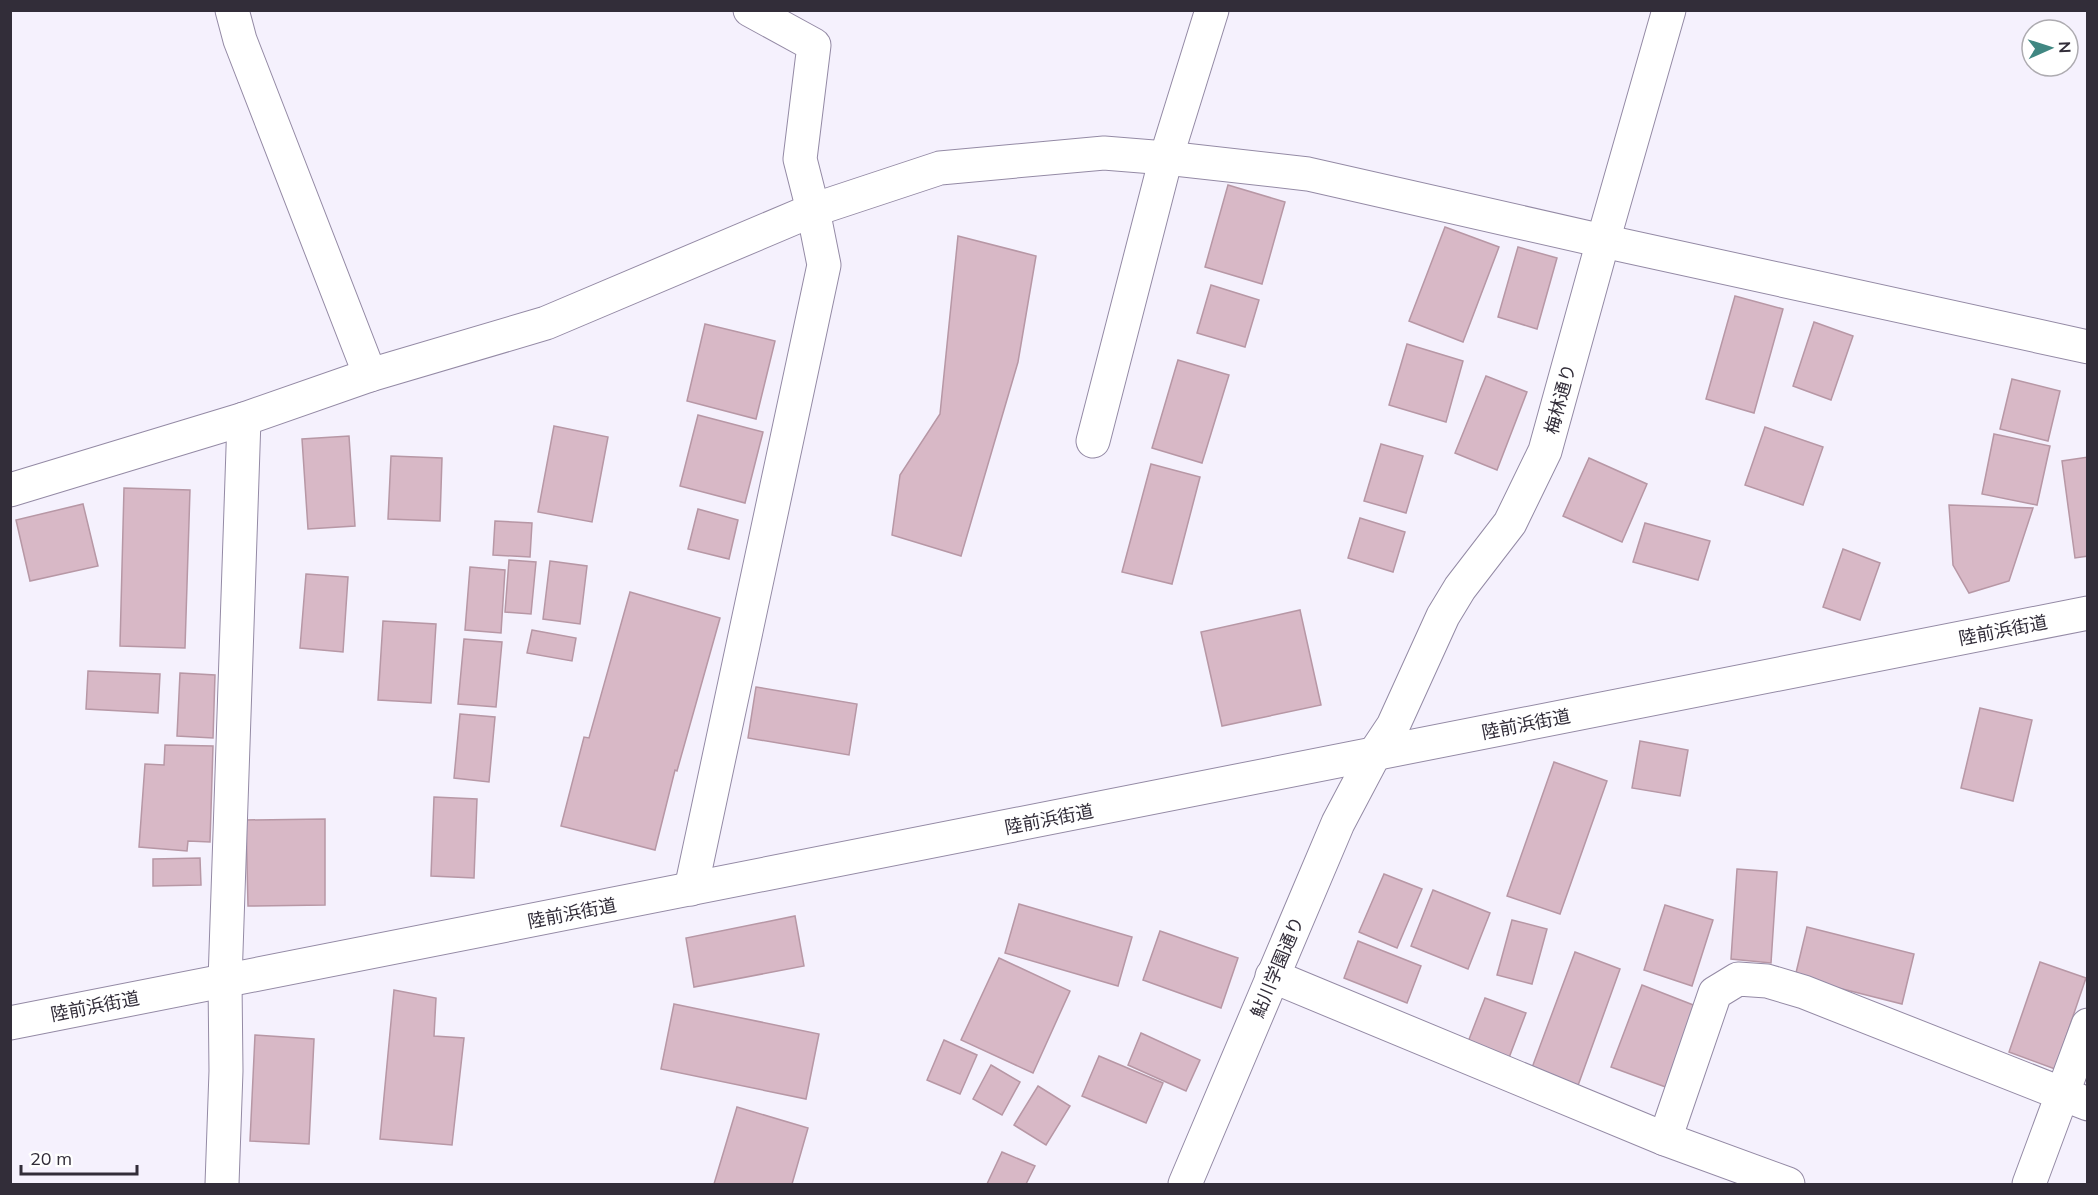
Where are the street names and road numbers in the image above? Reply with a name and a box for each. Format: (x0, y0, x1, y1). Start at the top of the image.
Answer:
street label: 梅林通り (1540, 361, 1580, 437)
street label: 陸前浜街道 (1957, 610, 2049, 650)
street label: 陸前浜街道 (1480, 704, 1572, 744)
street label: 陸前浜街道 (1003, 799, 1095, 839)
street label: 陸前浜街道 (526, 893, 618, 933)
street label: 鮎川学園通り (1245, 913, 1309, 1021)
street label: 陸前浜街道 (49, 986, 141, 1026)

